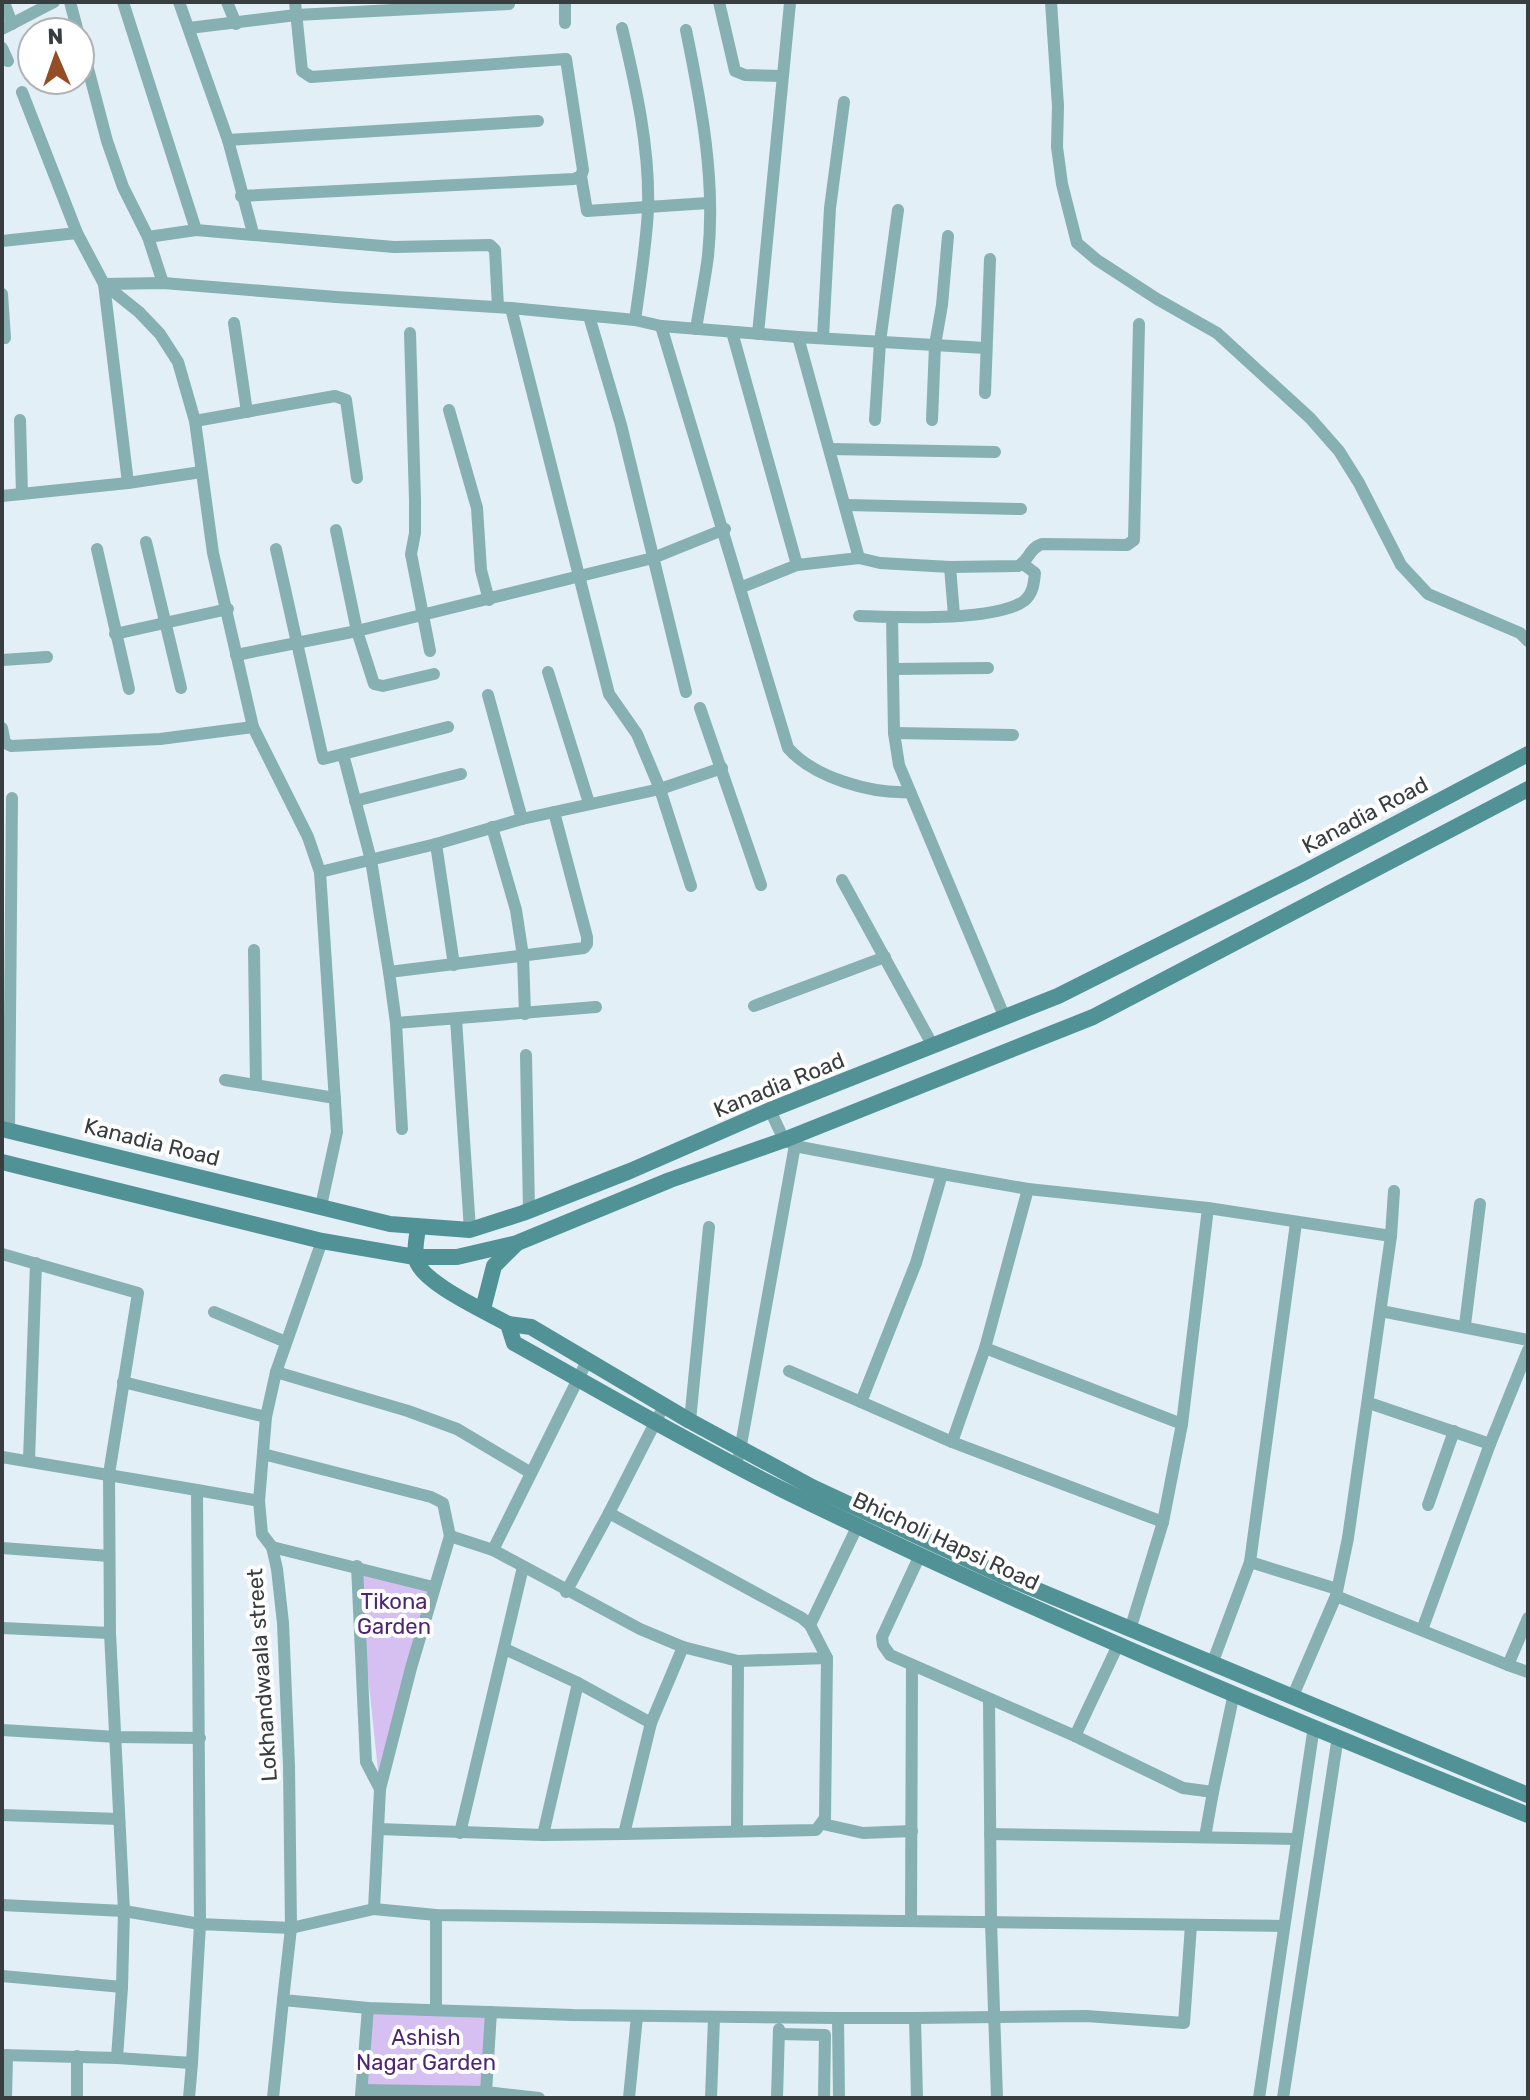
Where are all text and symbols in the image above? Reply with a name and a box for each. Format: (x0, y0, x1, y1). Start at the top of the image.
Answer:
north arrow (16, 16, 96, 96)
text: N (47, 23, 64, 50)
street label: Kanadia Road (1297, 771, 1433, 859)
street label: Kanadia Road (710, 1046, 848, 1124)
street label: Kanadia Road (81, 1112, 223, 1172)
street label: Bhicholi Hapsi Road (848, 1486, 1044, 1596)
street label: Lokhandwaala street (241, 1567, 283, 1783)
park label: Tikona Garden (357, 1588, 431, 1640)
park label: Ashish Nagar Garden (356, 2024, 496, 2076)

